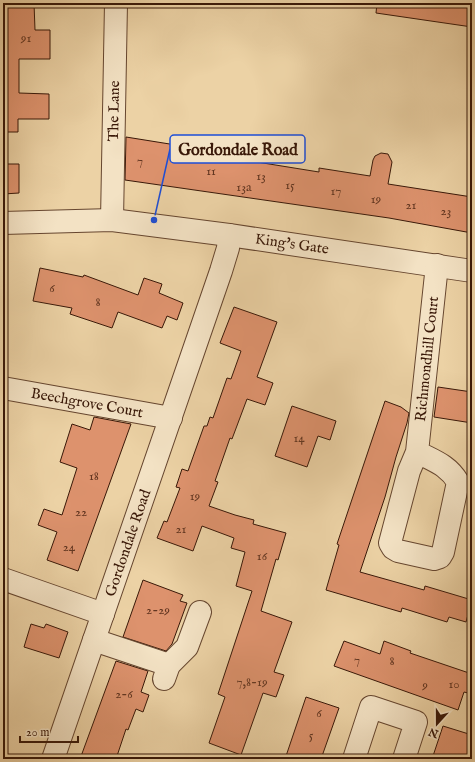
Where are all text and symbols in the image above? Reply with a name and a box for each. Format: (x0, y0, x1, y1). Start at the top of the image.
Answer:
house number: 91 (20, 30, 31, 47)
street label: The Lane (104, 80, 124, 142)
callout: Gordondale Road (170, 135, 305, 163)
text: Gordondale Road (178, 141, 298, 161)
house number: 7 (137, 153, 143, 170)
house number: 11 (206, 163, 216, 180)
house number: 13 (256, 168, 266, 185)
house number: 15 (285, 177, 295, 194)
house number: 13a (236, 179, 252, 196)
house number: 17 (331, 183, 341, 200)
house number: 19 (371, 191, 382, 208)
house number: 21 (406, 197, 417, 214)
house number: 23 (441, 203, 452, 220)
street label: King's Gate (254, 229, 330, 259)
house number: 6 (49, 280, 55, 297)
house number: 8 (95, 294, 101, 311)
street label: Richmondhill Court (411, 295, 443, 423)
street label: Beechgrove Court (29, 384, 145, 422)
house number: 14 (293, 430, 305, 447)
house number: 18 (89, 468, 99, 485)
street label: Gordondale Road (101, 486, 156, 599)
house number: 19 (190, 488, 201, 505)
house number: 22 (75, 504, 87, 521)
house number: 21 (176, 521, 187, 538)
house number: 24 (63, 539, 76, 556)
house number: 16 (257, 548, 268, 565)
house number: 2-29 (146, 602, 170, 619)
house number: 7 (354, 652, 360, 669)
house number: 8 (389, 653, 395, 670)
house number: 7,8-19 (236, 674, 268, 691)
house number: 10 (448, 676, 460, 693)
house number: 9 (421, 677, 428, 694)
house number: 2-6 (115, 686, 133, 703)
north arrow (417, 704, 457, 744)
house number: 6 (316, 705, 322, 722)
scale bar (20, 718, 78, 744)
text: N (426, 724, 442, 741)
text: 20 m (26, 725, 49, 740)
house number: 5 (309, 727, 314, 744)

